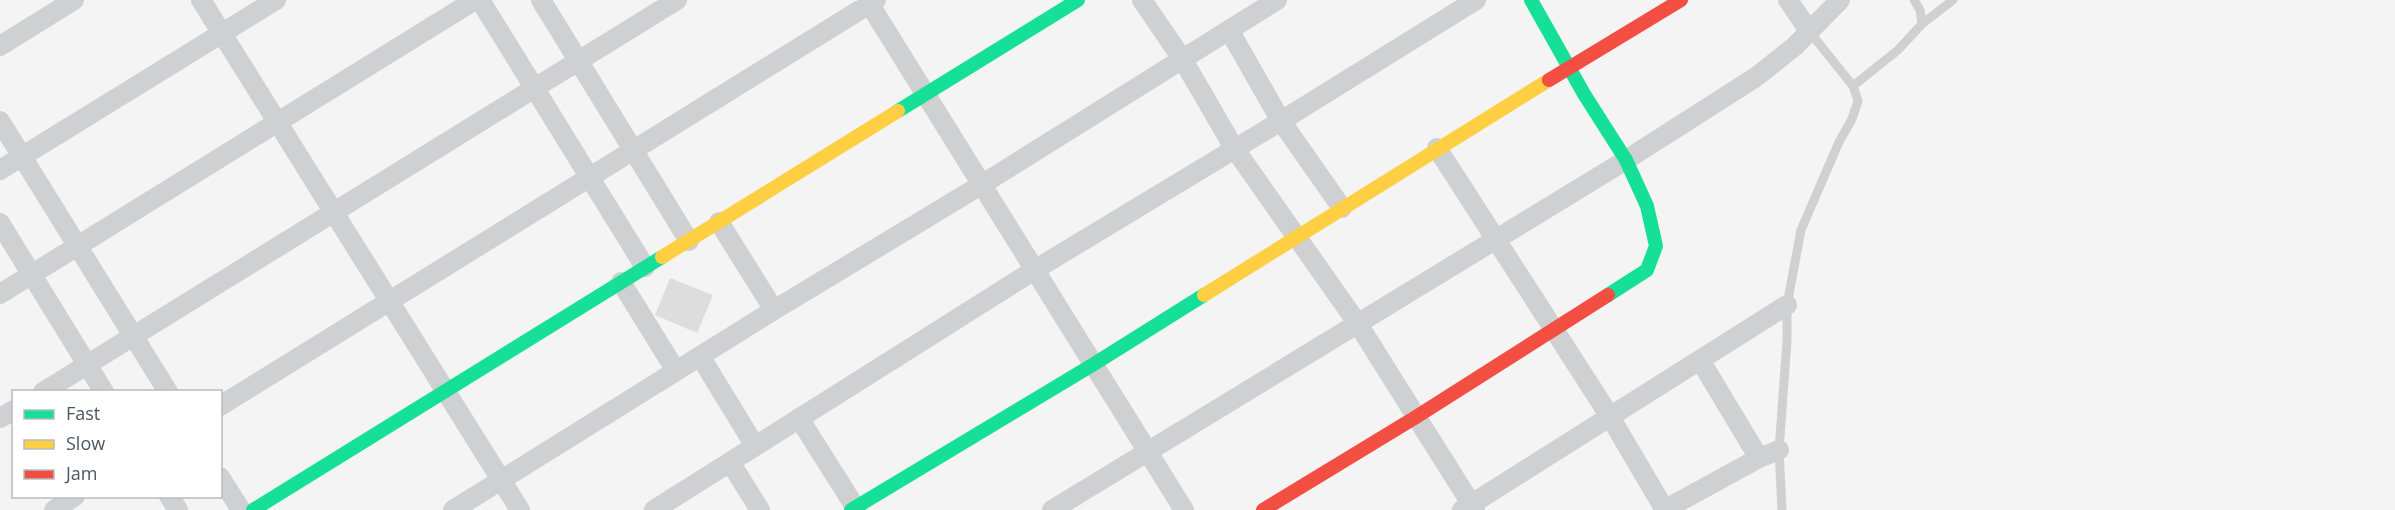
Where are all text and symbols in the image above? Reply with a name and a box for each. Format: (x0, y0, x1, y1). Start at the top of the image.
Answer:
legend (12, 390, 222, 498)
text: Fast (66, 401, 100, 425)
text: Slow (66, 431, 105, 455)
text: Jam (64, 461, 98, 485)

